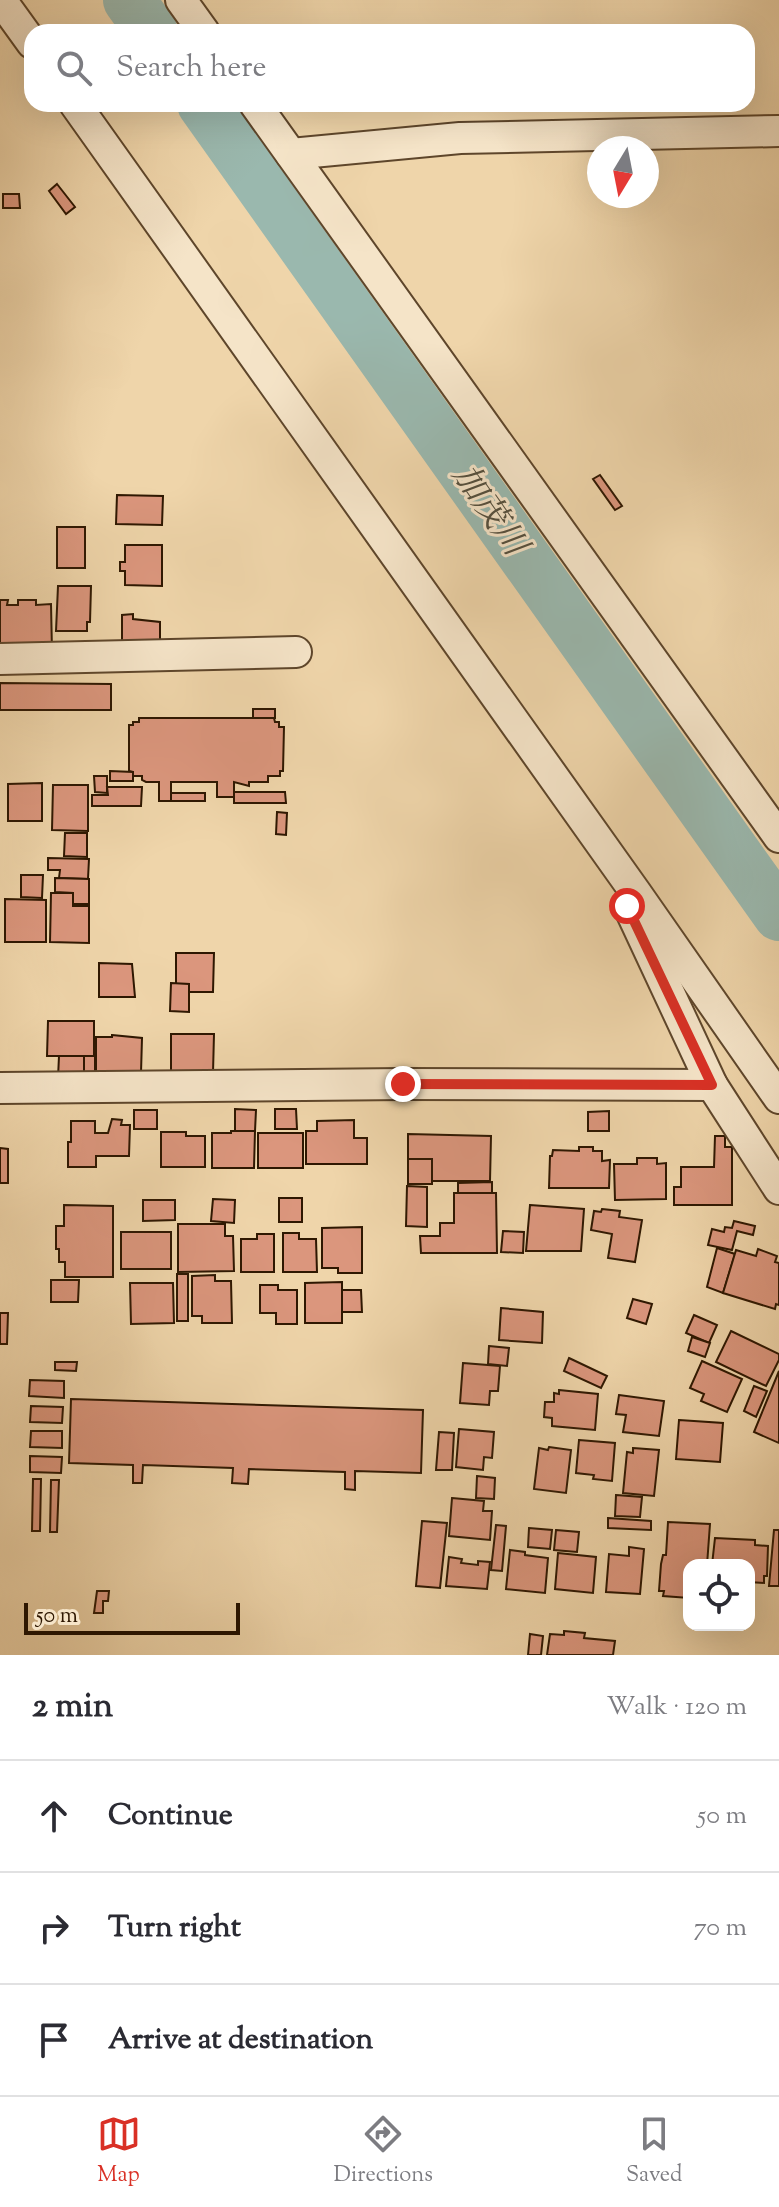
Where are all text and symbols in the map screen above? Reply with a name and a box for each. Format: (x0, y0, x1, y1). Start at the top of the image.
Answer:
search box (24, 24, 755, 112)
icon: search (52, 46, 96, 90)
text: Search here (116, 47, 266, 90)
north arrow (587, 136, 659, 208)
water label: 加茂川 (439, 455, 540, 570)
route start (609, 888, 645, 924)
route end (385, 1066, 421, 1102)
map controls (683, 1559, 755, 1631)
button: locate (683, 1559, 755, 1631)
scale bar (24, 1599, 240, 1635)
text: 50 m (36, 1601, 78, 1633)
text: 2 min (32, 1683, 113, 1732)
text: Walk · 120 m (607, 1689, 747, 1726)
icon: ahead (32, 1794, 76, 1838)
text: Continue (108, 1795, 233, 1838)
text: 50 m (697, 1798, 747, 1835)
icon: right (32, 1906, 76, 1950)
text: Turn right (108, 1907, 241, 1950)
text: 70 m (694, 1910, 747, 1947)
icon: arrive (32, 2018, 76, 2062)
text: Arrive at destination (108, 2019, 373, 2062)
tab: Map (97, 2112, 141, 2192)
tab: Directions (334, 2112, 433, 2192)
tab: Saved (626, 2112, 682, 2192)

